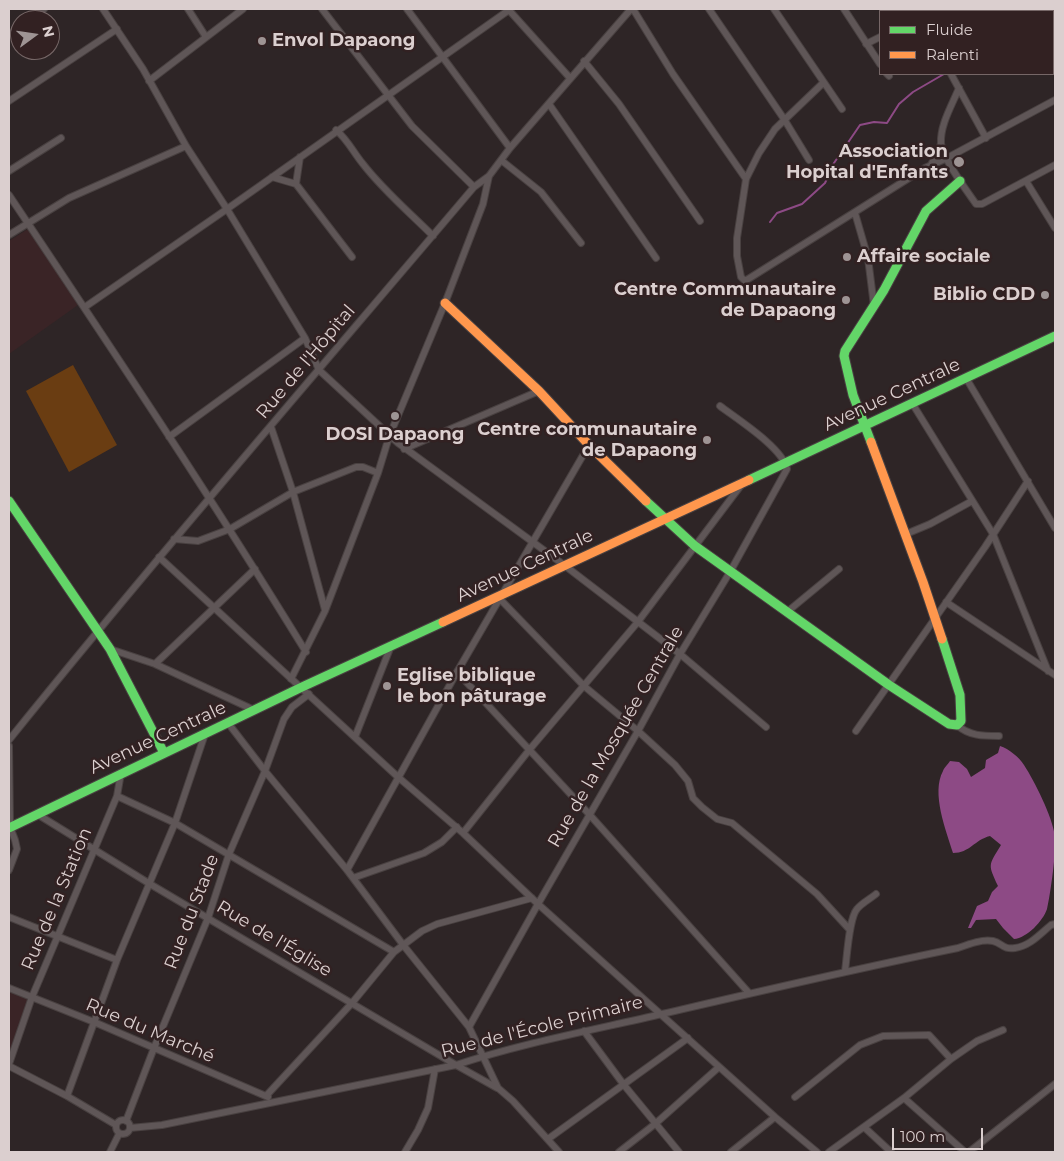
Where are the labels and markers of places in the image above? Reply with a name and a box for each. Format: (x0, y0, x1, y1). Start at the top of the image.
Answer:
place label: Envol Dapaong (272, 30, 415, 52)
marker: Envol Dapaong (256, 35, 268, 47)
place label: Association Hopital d'Enfants (786, 141, 948, 183)
marker: Association Hopital d'Enfants (952, 155, 966, 169)
place label: Affaire sociale (857, 246, 990, 268)
marker: Affaire sociale (841, 251, 853, 263)
place label: Centre Communautaire de Dapaong (614, 279, 836, 322)
place label: Biblio CDD (933, 284, 1035, 306)
marker: Biblio CDD (1039, 289, 1051, 301)
marker: Centre Communautaire de Dapaong (840, 294, 852, 306)
marker: DOSI Dapaong (389, 410, 401, 422)
place label: Centre communautaire de Dapaong (477, 419, 697, 462)
place label: DOSI Dapaong (326, 424, 464, 446)
marker: Centre communautaire de Dapaong (701, 434, 713, 446)
place label: Eglise biblique le bon pâturage (397, 665, 546, 708)
marker: Eglise biblique le bon pâturage (381, 680, 393, 692)

